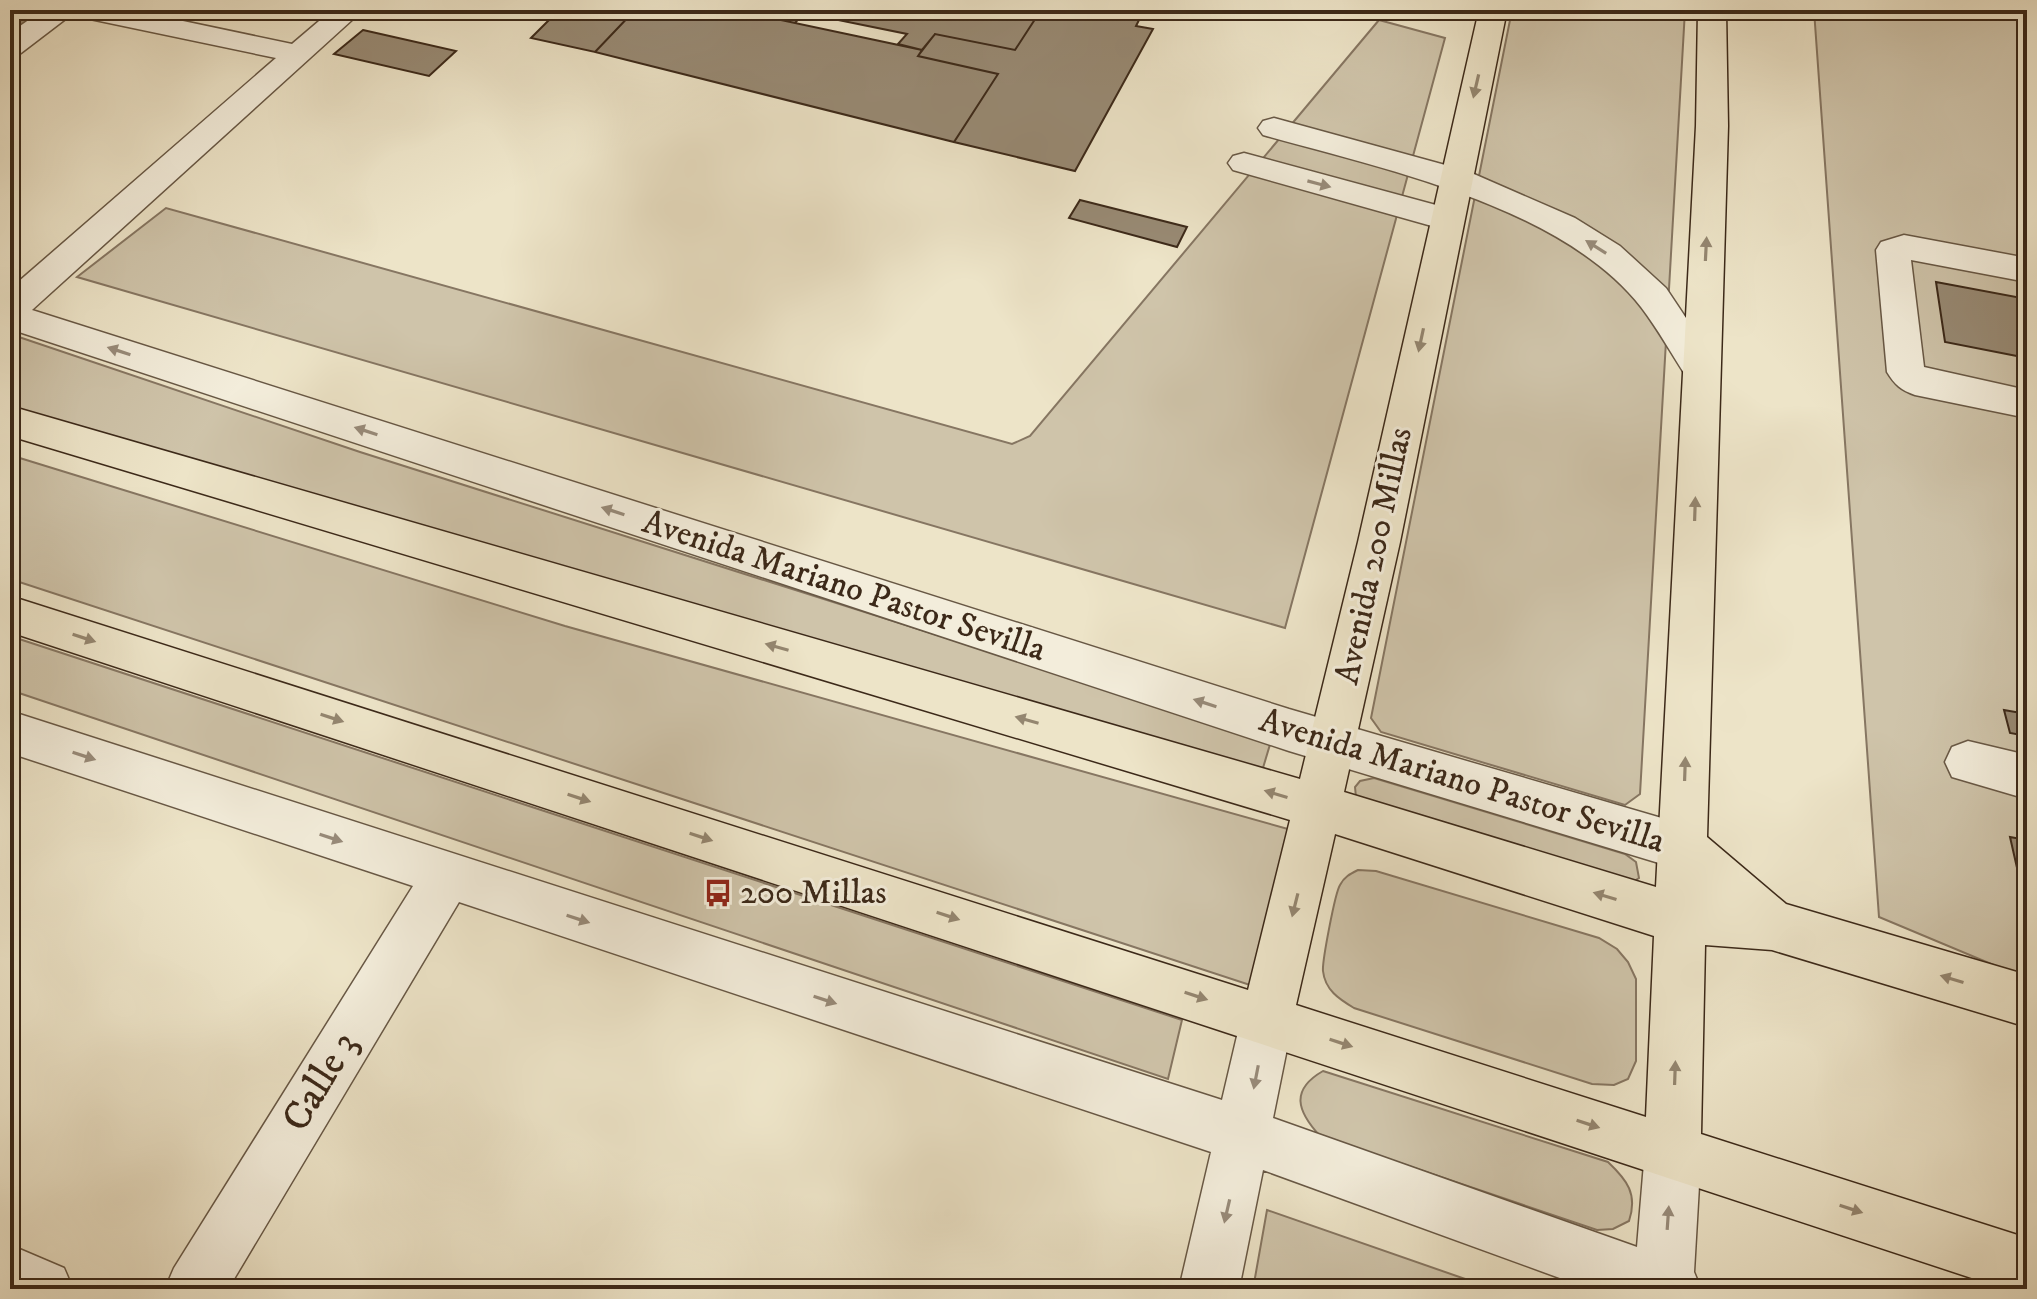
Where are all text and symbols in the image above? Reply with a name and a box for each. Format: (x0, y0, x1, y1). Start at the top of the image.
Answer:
one-way arrow (1469, 74, 1482, 99)
one-way arrow (1307, 178, 1331, 191)
one-way arrow (1700, 236, 1713, 261)
one-way arrow (1585, 240, 1607, 254)
one-way arrow (1414, 328, 1427, 353)
one-way arrow (106, 344, 130, 357)
one-way arrow (354, 424, 378, 437)
street label: Avenida 200 Millas (1326, 424, 1422, 688)
one-way arrow (1689, 496, 1702, 521)
street label: Avenida Mariano Pastor Sevilla (637, 501, 1051, 671)
one-way arrow (601, 504, 625, 517)
one-way arrow (73, 633, 97, 645)
one-way arrow (765, 640, 789, 653)
one-way arrow (1193, 696, 1217, 709)
street label: Avenida Mariano Pastor Sevilla (1254, 699, 1670, 863)
one-way arrow (320, 712, 344, 725)
one-way arrow (1014, 713, 1038, 726)
one-way arrow (72, 751, 96, 763)
one-way arrow (1679, 756, 1692, 781)
one-way arrow (1264, 787, 1288, 800)
one-way arrow (567, 792, 591, 805)
one-way arrow (689, 831, 713, 843)
one-way arrow (319, 832, 343, 844)
place label: 200 Millas (740, 872, 887, 914)
bus stop icon: 200 Millas (703, 878, 733, 908)
one-way arrow (1592, 889, 1616, 902)
one-way arrow (1288, 893, 1301, 918)
one-way arrow (936, 910, 960, 923)
one-way arrow (566, 913, 590, 925)
one-way arrow (1940, 972, 1965, 984)
one-way arrow (1184, 990, 1208, 1003)
one-way arrow (814, 994, 838, 1006)
street label: Calle 3 (272, 1023, 370, 1141)
one-way arrow (1329, 1038, 1353, 1050)
one-way arrow (1668, 1060, 1681, 1085)
one-way arrow (1249, 1065, 1261, 1090)
one-way arrow (1577, 1118, 1601, 1130)
one-way arrow (1220, 1199, 1233, 1224)
one-way arrow (1839, 1203, 1863, 1216)
one-way arrow (1662, 1206, 1675, 1231)

